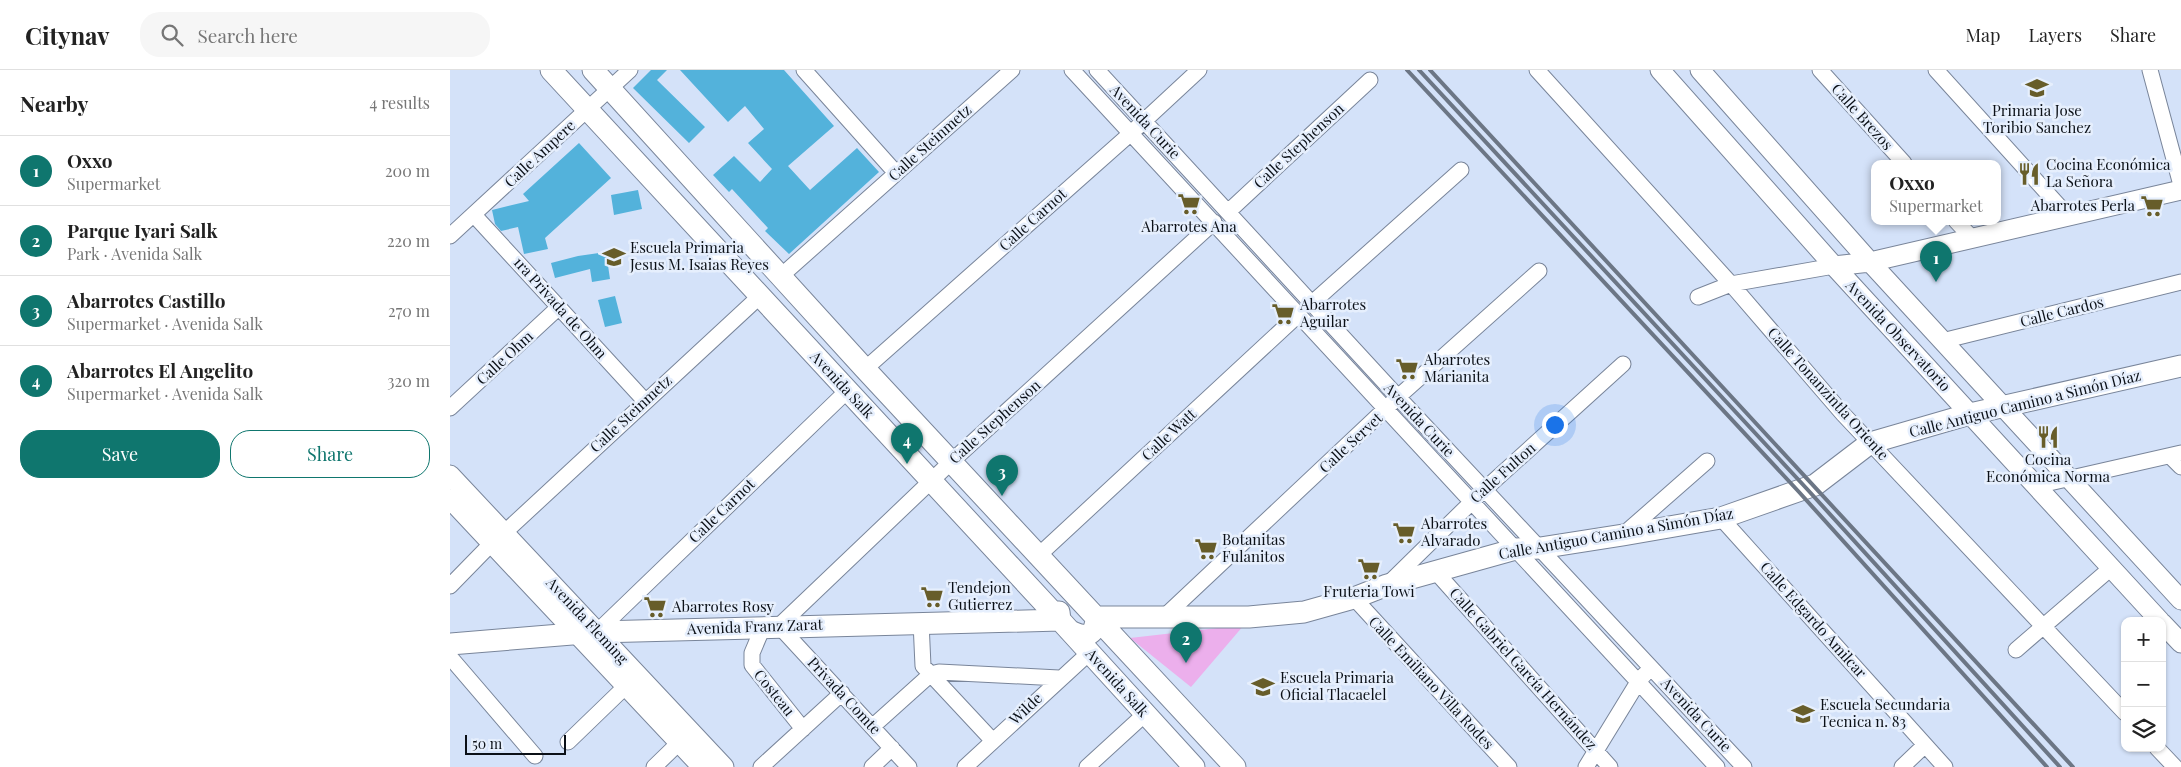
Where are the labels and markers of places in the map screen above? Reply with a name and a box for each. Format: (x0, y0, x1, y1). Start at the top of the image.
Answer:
school or university icon: Primaria Jose Toribio Sanchez (2024, 75, 2050, 101)
place label: Primaria Jose Toribio Sanchez (1983, 100, 2091, 137)
place label: Cocina Económica La Señora (2046, 154, 2171, 191)
restaurant icon: Cocina Económica La Señora (2016, 161, 2042, 187)
supermarket icon: Abarrotes Ana (1176, 191, 1202, 217)
supermarket icon: Abarrotes Perla (2139, 193, 2165, 219)
place label: Abarrotes Perla (2030, 195, 2136, 215)
place label: Abarrotes Ana (1140, 216, 1237, 236)
place label: Escuela Primaria Jesus M. Isaias Reyes (629, 237, 769, 274)
pin: 1 (1920, 241, 1952, 282)
school or university icon: Escuela Primaria Jesus M. Isaias Reyes (601, 244, 627, 270)
place label: Abarrotes Aguilar (1299, 294, 1366, 331)
supermarket icon: Abarrotes Aguilar (1270, 301, 1296, 327)
place label: Abarrotes Marianita (1423, 349, 1490, 386)
supermarket icon: Abarrotes Marianita (1394, 356, 1420, 382)
pin: 4 (891, 423, 923, 464)
restaurant icon: Cocina Económica Norma (2035, 424, 2061, 450)
place label: Cocina Económica Norma (1986, 449, 2110, 486)
pin: 3 (986, 455, 1018, 496)
place label: Abarrotes Alvarado (1420, 513, 1487, 550)
supermarket icon: Abarrotes Alvarado (1391, 520, 1417, 546)
place label: Botanitas Fulanitos (1222, 529, 1285, 566)
supermarket icon: Botanitas Fulanitos (1193, 536, 1219, 562)
supermarket icon: Fruteria Towi (1356, 556, 1382, 582)
place label: Tendejon Gutierrez (948, 577, 1012, 614)
place label: Fruteria Towi (1323, 581, 1415, 601)
supermarket icon: Tendejon Gutierrez (919, 584, 945, 610)
supermarket icon: Abarrotes Rosy (642, 594, 668, 620)
place label: Abarrotes Rosy (671, 596, 775, 616)
pin: 2 (1170, 622, 1202, 663)
place label: Escuela Primaria Oficial Tlacaelel (1280, 667, 1394, 704)
school or university icon: Escuela Primaria Oficial Tlacaelel (1250, 674, 1276, 700)
place label: Escuela Secundaria Tecnica n. 83 (1820, 694, 1951, 731)
school or university icon: Escuela Secundaria Tecnica n. 83 (1790, 701, 1816, 727)

